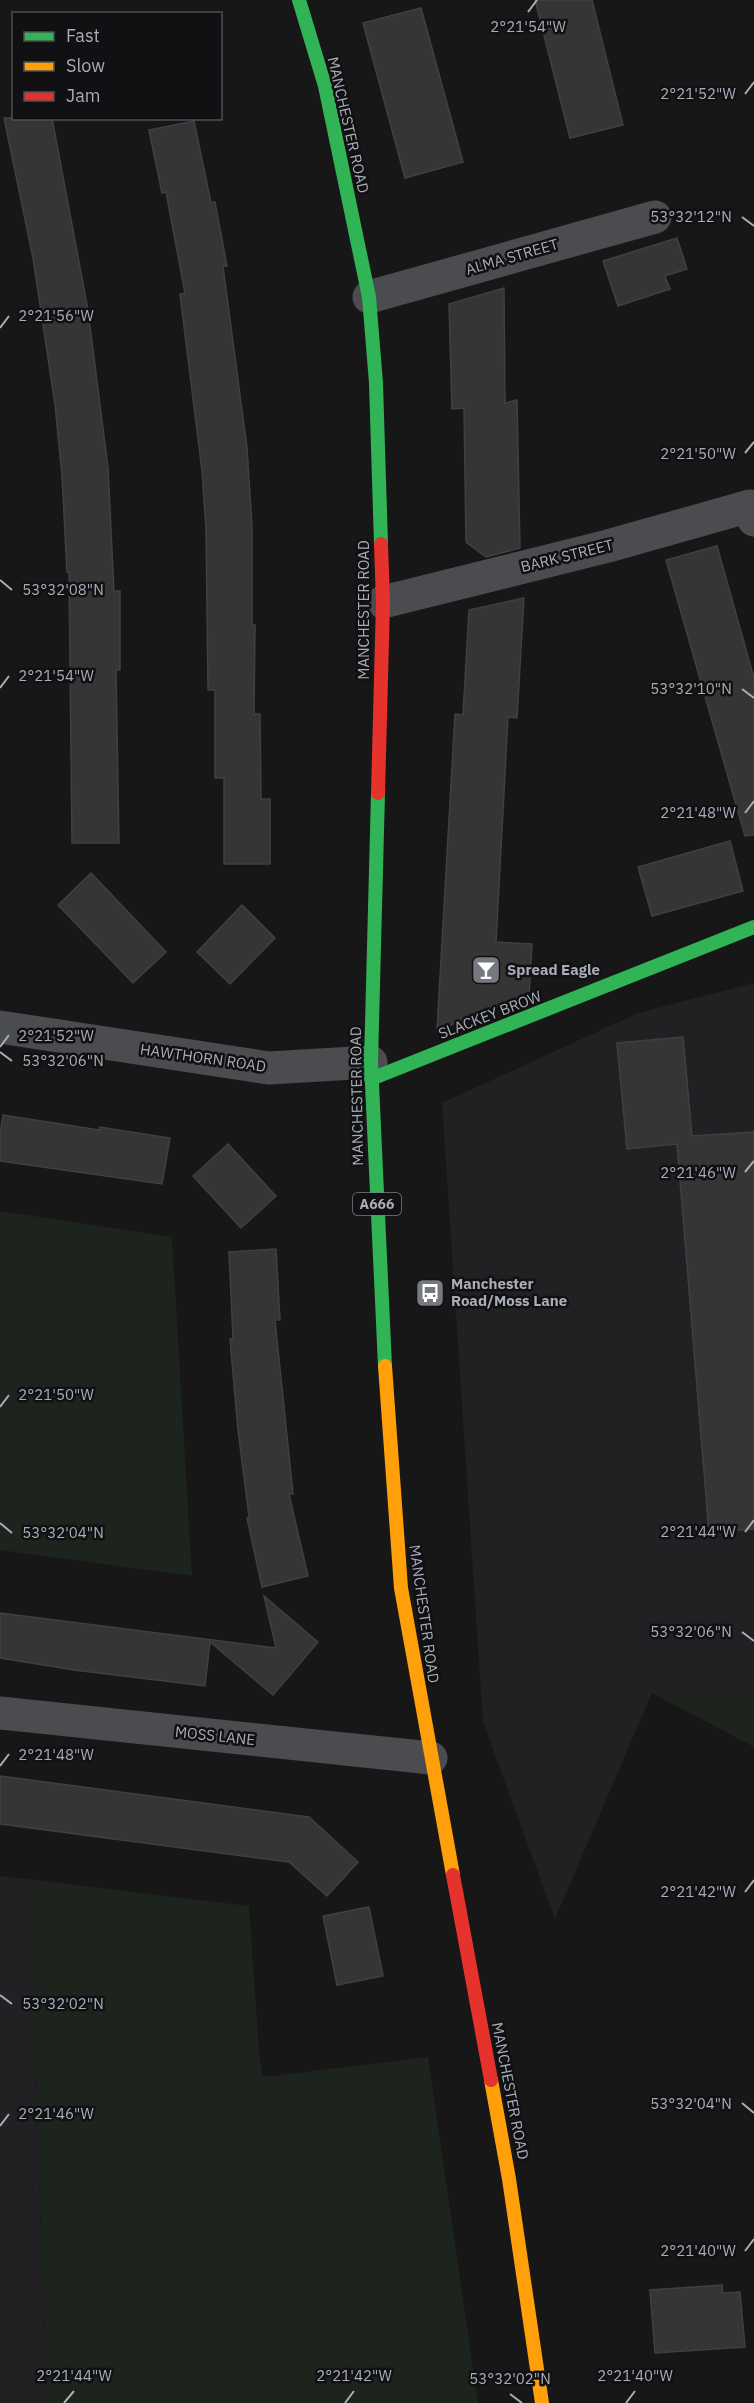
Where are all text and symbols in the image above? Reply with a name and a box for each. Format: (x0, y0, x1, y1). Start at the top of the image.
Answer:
legend (12, 12, 222, 120)
text: 2°21'54"W (490, 17, 566, 36)
text: Fast (66, 24, 100, 47)
text: Slow (66, 54, 105, 77)
street label: MANCHESTER ROAD (324, 55, 373, 195)
text: Jam (66, 84, 101, 107)
text: 2°21'52"W (660, 84, 736, 103)
text: 53°32'12"N (650, 207, 732, 226)
street label: ALMA STREET (463, 234, 561, 279)
text: 2°21'56"W (18, 306, 94, 325)
text: 2°21'50"W (660, 444, 736, 463)
street label: BARK STREET (519, 535, 616, 576)
street label: MANCHESTER ROAD (354, 540, 373, 680)
text: 53°32'08"N (22, 580, 104, 599)
text: 2°21'54"W (18, 666, 94, 685)
text: 53°32'10"N (650, 679, 732, 698)
text: 2°21'48"W (660, 803, 736, 822)
bar icon: Spread Eagle (470, 954, 502, 986)
place label: Spread Eagle (507, 960, 600, 979)
street label: SLACKEY BROW (436, 986, 545, 1043)
text: 2°21'52"W (18, 1026, 94, 1045)
street label: MANCHESTER ROAD (346, 1026, 367, 1166)
street label: HAWTHORN ROAD (139, 1039, 267, 1076)
text: 53°32'06"N (22, 1051, 104, 1070)
text: 2°21'46"W (660, 1163, 736, 1182)
road number: A666 (353, 1193, 401, 1215)
place label: Manchester Road/Moss Lane (451, 1274, 567, 1310)
bus stop icon: Manchester Road/Moss Lane (414, 1277, 446, 1309)
text: 2°21'50"W (18, 1385, 94, 1404)
text: 2°21'44"W (660, 1522, 736, 1541)
text: 53°32'04"N (22, 1523, 104, 1542)
street label: MANCHESTER ROAD (405, 1543, 444, 1684)
text: 53°32'06"N (650, 1622, 732, 1641)
street label: MOSS LANE (174, 1722, 256, 1749)
text: 2°21'48"W (18, 1745, 94, 1764)
text: 2°21'42"W (660, 1882, 736, 1901)
text: 53°32'02"N (22, 1994, 104, 2013)
street label: MANCHESTER ROAD (488, 2021, 533, 2161)
text: 53°32'04"N (650, 2094, 732, 2113)
text: 2°21'46"W (18, 2104, 94, 2123)
text: 2°21'40"W (660, 2241, 736, 2260)
text: 2°21'44"W (36, 2366, 112, 2385)
text: 2°21'42"W (316, 2366, 392, 2385)
text: 2°21'40"W (597, 2366, 673, 2385)
text: 53°32'02"N (469, 2369, 551, 2388)

